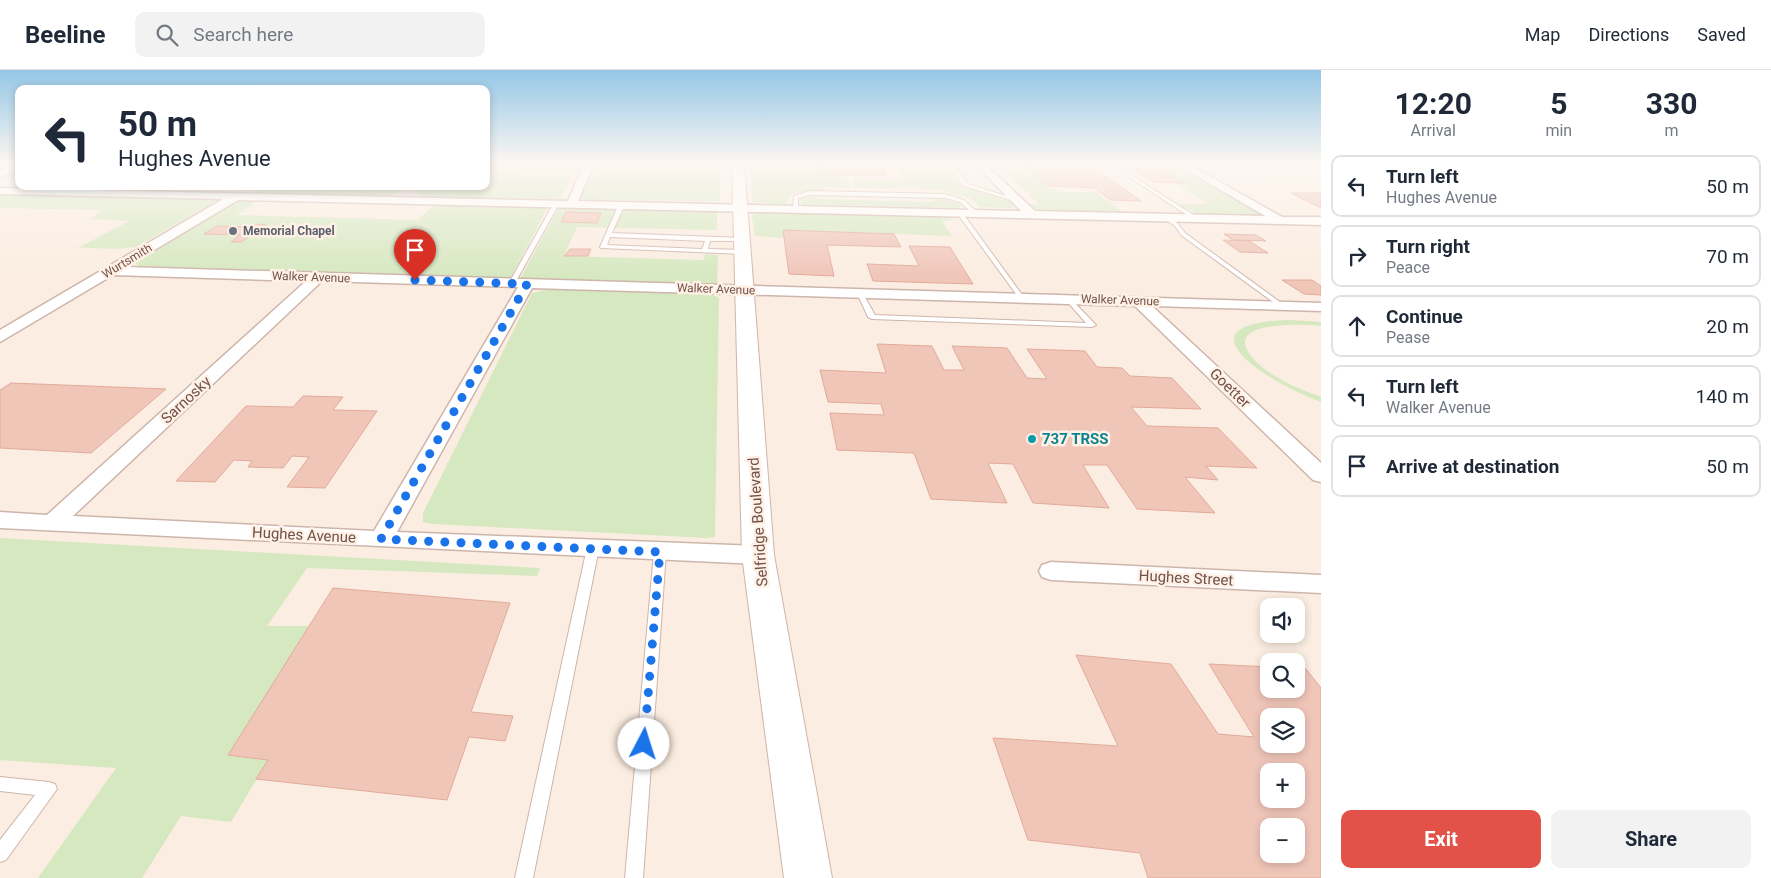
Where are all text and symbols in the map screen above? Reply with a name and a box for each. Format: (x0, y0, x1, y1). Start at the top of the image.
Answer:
search box (135, 12, 485, 57)
text: Beeline (25, 21, 105, 49)
icon: search (153, 21, 181, 49)
text: Search here (193, 23, 293, 46)
text: Map (1525, 24, 1560, 45)
text: Directions (1588, 24, 1669, 45)
text: Saved (1697, 24, 1746, 45)
text: 12:20 (1395, 86, 1472, 121)
text: 5 (1550, 86, 1567, 121)
text: 330 (1646, 86, 1697, 121)
text: 50 m (118, 104, 197, 145)
icon: left (35, 105, 100, 170)
text: Arrival (1411, 121, 1456, 140)
text: min (1545, 121, 1572, 140)
text: m (1665, 121, 1679, 140)
text: Hughes Avenue (118, 146, 271, 171)
text: Turn left (1386, 165, 1459, 188)
icon: left (1343, 172, 1371, 200)
text: 50 m (1706, 175, 1749, 198)
text: Hughes Avenue (1386, 188, 1497, 207)
place label: Memorial Chapel (243, 224, 335, 238)
marker: Memorial Chapel (227, 225, 239, 237)
pin (394, 229, 436, 280)
text: Turn right (1386, 235, 1470, 258)
icon: arrive (401, 236, 429, 264)
street label: Wurtsmith (100, 241, 154, 281)
icon: right (1343, 242, 1371, 270)
text: 70 m (1706, 245, 1749, 268)
text: Peace (1386, 258, 1430, 277)
street label: Walker Avenue (272, 269, 350, 285)
street label: Walker Avenue (677, 281, 755, 297)
street label: Walker Avenue (1081, 292, 1159, 308)
text: Continue (1386, 305, 1463, 328)
icon: ahead (1343, 312, 1371, 340)
text: 20 m (1706, 315, 1749, 338)
text: Pease (1386, 328, 1430, 347)
street label: Goetter (1206, 364, 1254, 412)
street label: Sarnosky (157, 372, 215, 428)
text: Turn left (1386, 375, 1459, 398)
icon: left (1343, 382, 1371, 410)
text: 140 m (1696, 385, 1749, 408)
text: Walker Avenue (1386, 398, 1491, 417)
place label: 737 TRSS (1042, 430, 1109, 448)
marker: 737 TRSS (1026, 433, 1038, 445)
icon: arrive (1343, 452, 1371, 480)
text: Arrive at destination (1386, 455, 1559, 478)
text: 50 m (1706, 455, 1749, 478)
street label: Selfridge Boulevard (745, 457, 771, 587)
street label: Hughes Avenue (252, 523, 357, 547)
street label: Hughes Street (1138, 567, 1234, 589)
map controls (1260, 598, 1305, 863)
button: sound (1260, 598, 1305, 643)
button: search (1260, 653, 1305, 698)
button: layers (1260, 708, 1305, 753)
position arrow (617, 717, 669, 769)
button: + (1260, 763, 1305, 808)
button: Exit (1341, 810, 1541, 868)
button: Share (1551, 810, 1751, 868)
button: − (1260, 818, 1305, 863)

